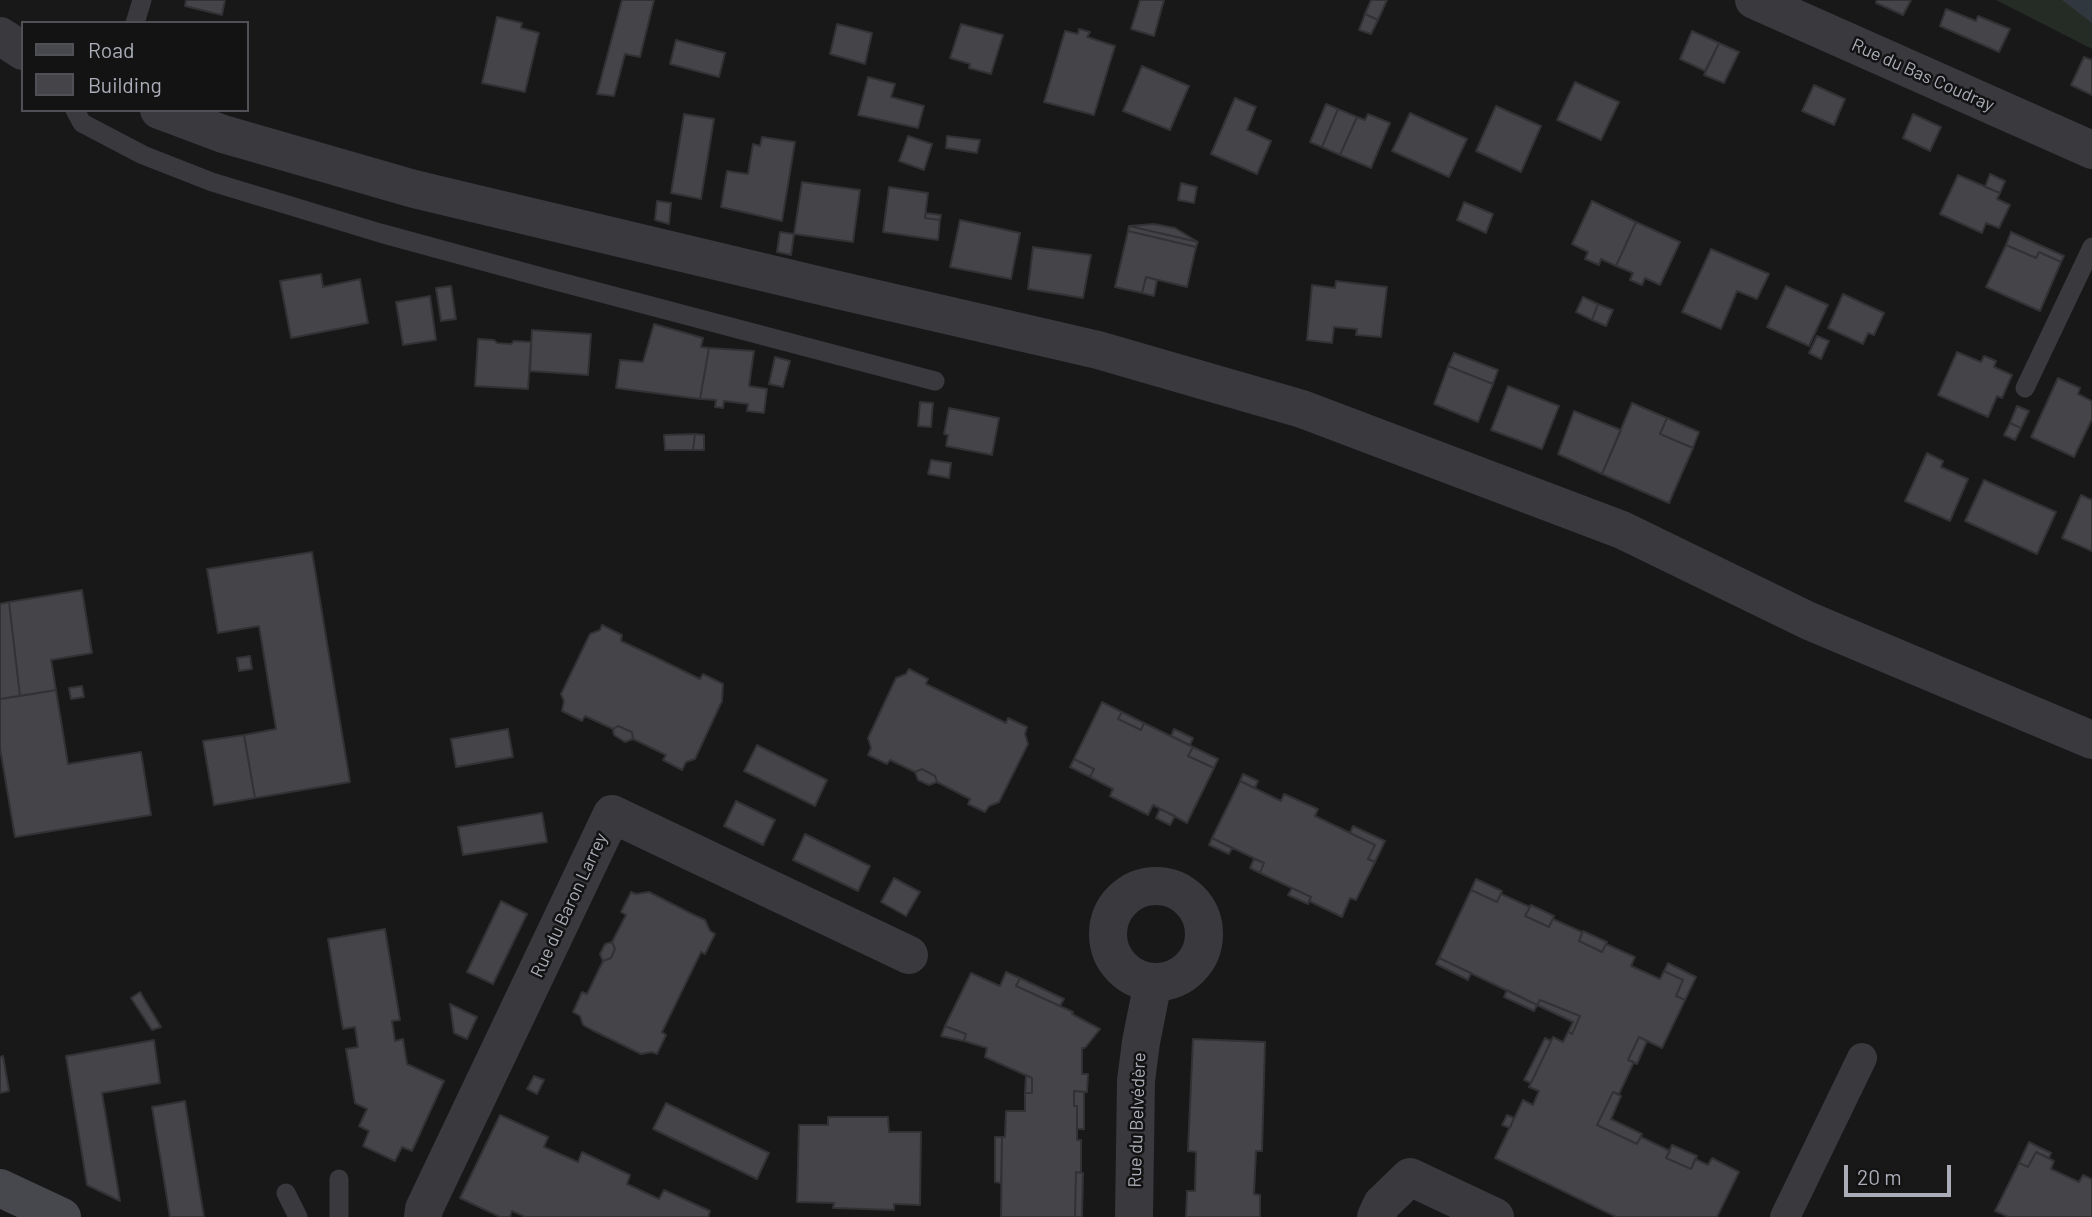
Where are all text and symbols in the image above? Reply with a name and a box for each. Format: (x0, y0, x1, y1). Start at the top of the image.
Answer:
legend (21, 21, 248, 112)
street label: Rue du Bas Coudray (1848, 34, 1998, 116)
text: Road (88, 37, 134, 62)
text: Building (88, 72, 162, 97)
street label: Rue du Baron Larrey (526, 829, 612, 981)
street label: Rue du Belvédère (1124, 1052, 1150, 1188)
scale bar (1847, 1150, 1954, 1194)
text: 20 m (1857, 1164, 1902, 1189)

